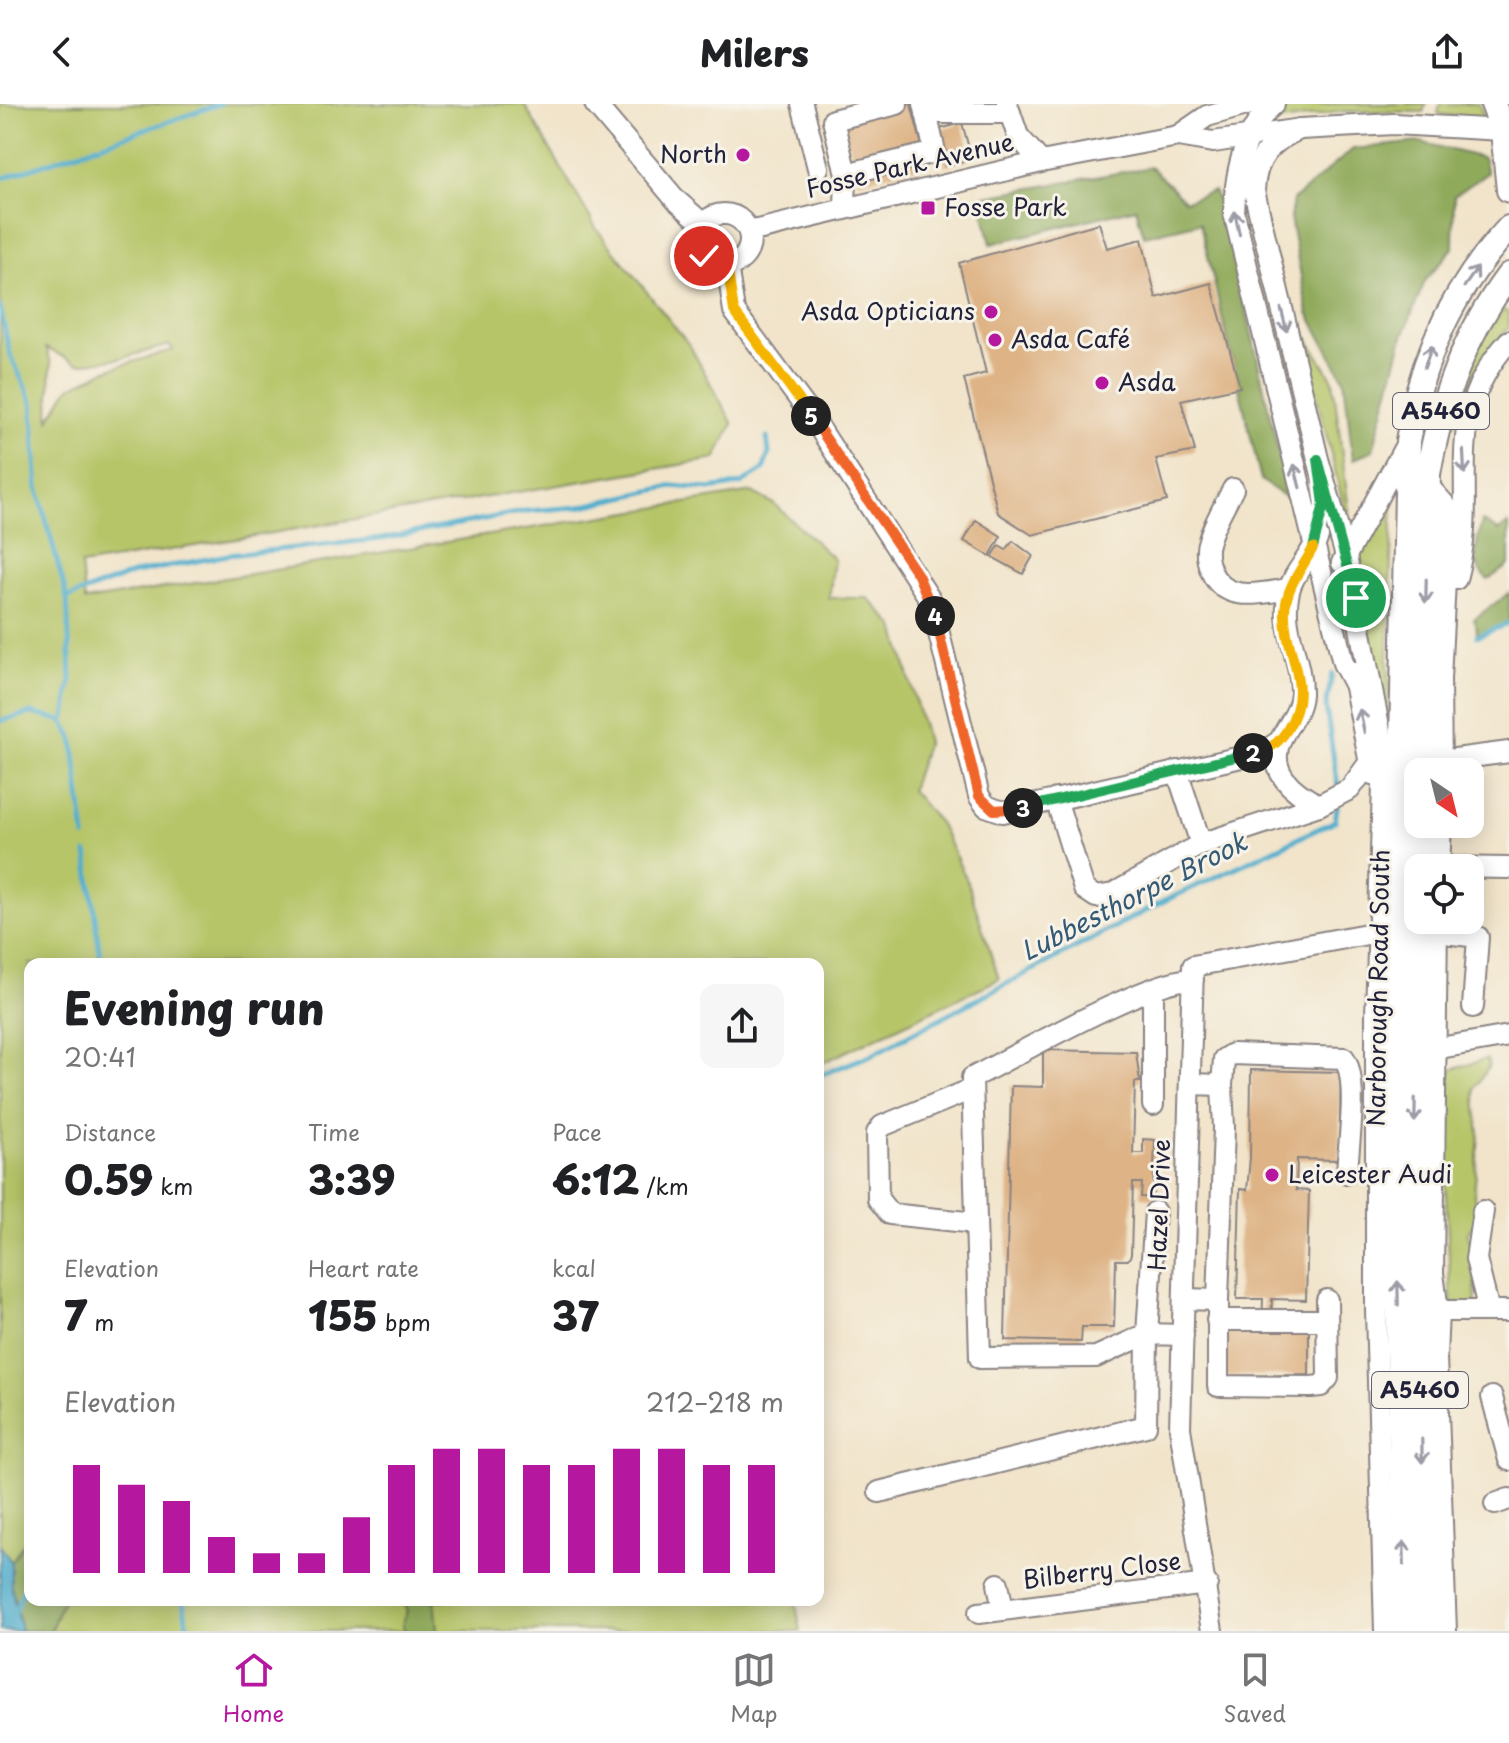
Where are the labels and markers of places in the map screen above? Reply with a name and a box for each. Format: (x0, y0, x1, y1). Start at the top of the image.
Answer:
place label: North (660, 135, 727, 171)
marker: North (734, 146, 752, 164)
place label: Fosse Park (944, 188, 1067, 224)
marker: Fosse Park (919, 199, 937, 217)
pin (670, 222, 738, 290)
place label: Asda Opticians (801, 292, 975, 328)
marker: Asda Opticians (982, 303, 1000, 321)
place label: Asda Café (1011, 320, 1130, 356)
marker: Asda Café (986, 331, 1004, 349)
place label: Asda (1118, 363, 1176, 399)
marker: Asda (1093, 374, 1111, 392)
pin: 5 (791, 396, 831, 436)
pin (1322, 564, 1390, 632)
pin: 4 (915, 596, 955, 636)
pin: 2 (1233, 733, 1273, 773)
pin: 3 (1003, 788, 1043, 828)
place label: Leicester Audi (1288, 1155, 1452, 1191)
marker: Leicester Audi (1263, 1166, 1281, 1184)

